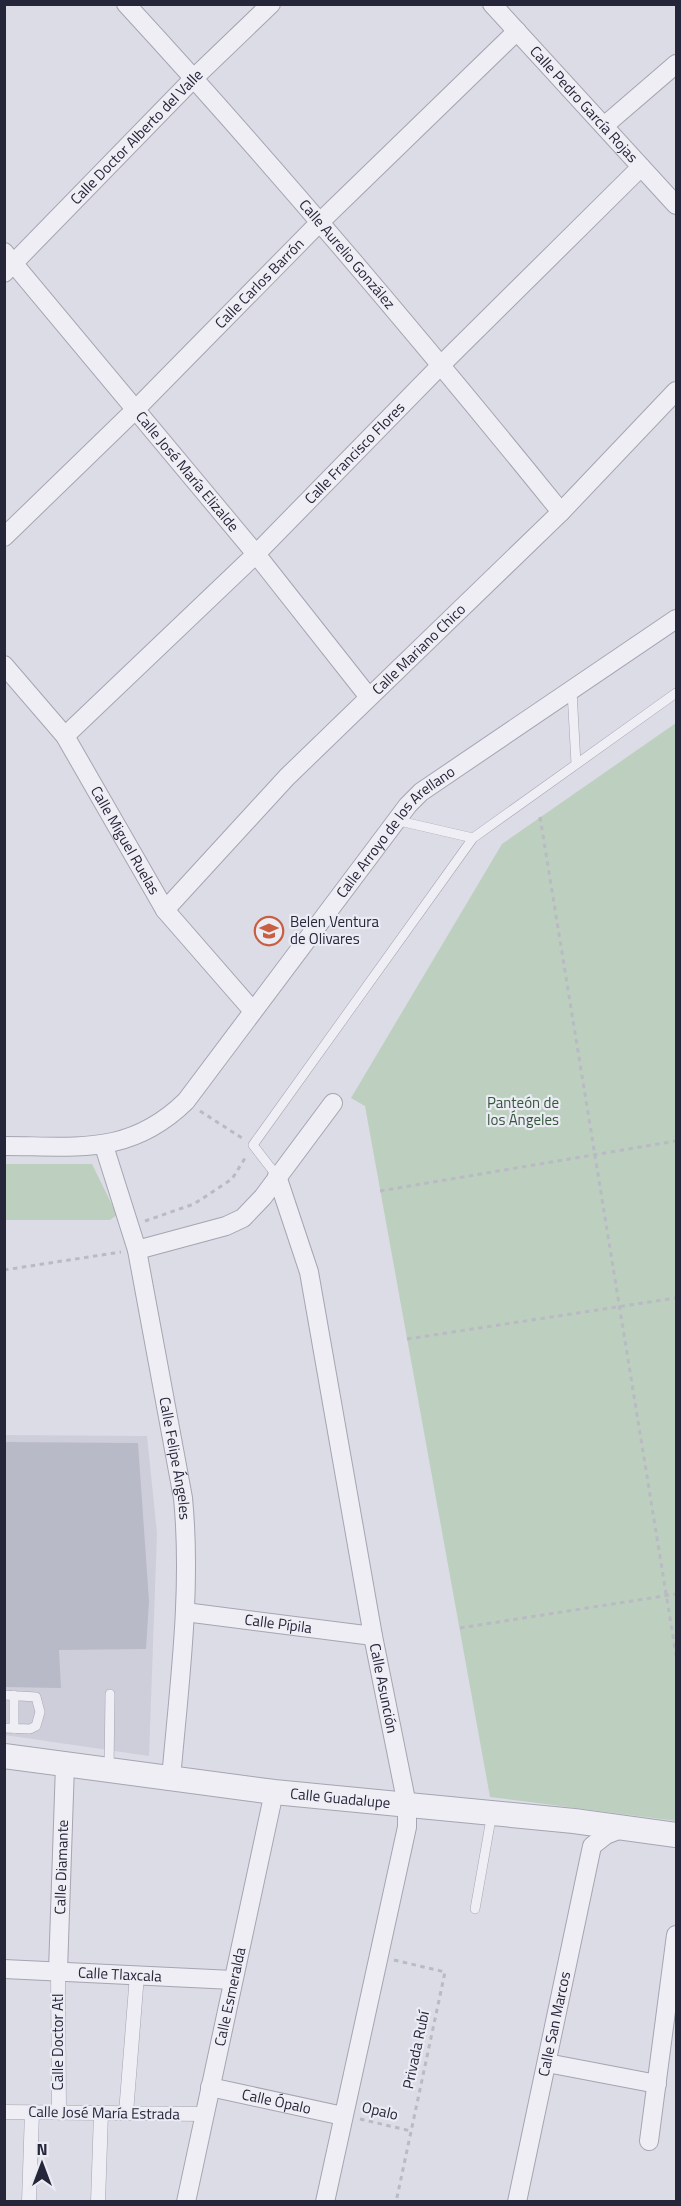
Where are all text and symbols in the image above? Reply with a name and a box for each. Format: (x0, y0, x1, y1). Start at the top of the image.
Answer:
street label: Calle Pedro García Rojas (525, 40, 644, 168)
street label: Calle Doctor Alberto del Valle (65, 63, 208, 210)
street label: Calle Aurelio González (294, 194, 401, 314)
street label: Calle Carlos Barrón (209, 233, 309, 334)
street label: Calle Francisco Flores (299, 396, 410, 509)
street label: Calle José María Elizalde (130, 406, 245, 537)
street label: Calle Mariano Chico (366, 598, 471, 700)
street label: Calle Arroyo de los Arellano (330, 760, 460, 903)
street label: Calle Miguel Ruelas (85, 781, 166, 899)
place label: Belen Ventura de Olivares (290, 910, 379, 950)
school or university icon: Belen Ventura de Olivares (253, 915, 285, 947)
park label: Panteón de los Ángeles (487, 1091, 559, 1131)
street label: Calle Felipe Ángeles (153, 1395, 197, 1521)
street label: Calle Pípila (243, 1608, 314, 1639)
street label: Calle Asunción (364, 1641, 404, 1735)
street label: Calle Guadalupe (289, 1782, 392, 1814)
street label: Calle Diamante (48, 1819, 74, 1915)
street label: Calle Esmeralda (208, 1945, 251, 2048)
street label: Calle Tlaxcala (77, 1961, 163, 1988)
street label: Calle San Marcos (532, 1969, 576, 2079)
street label: Calle Doctor Atl (46, 1994, 69, 2090)
street label: Privada Rubí (396, 2007, 435, 2091)
street label: Calle Ópalo (240, 2082, 313, 2120)
street label: Opalo (360, 2095, 401, 2126)
street label: Calle José María Estrada (28, 2100, 180, 2125)
north arrow (12, 2134, 72, 2194)
text: N (36, 2137, 48, 2161)

